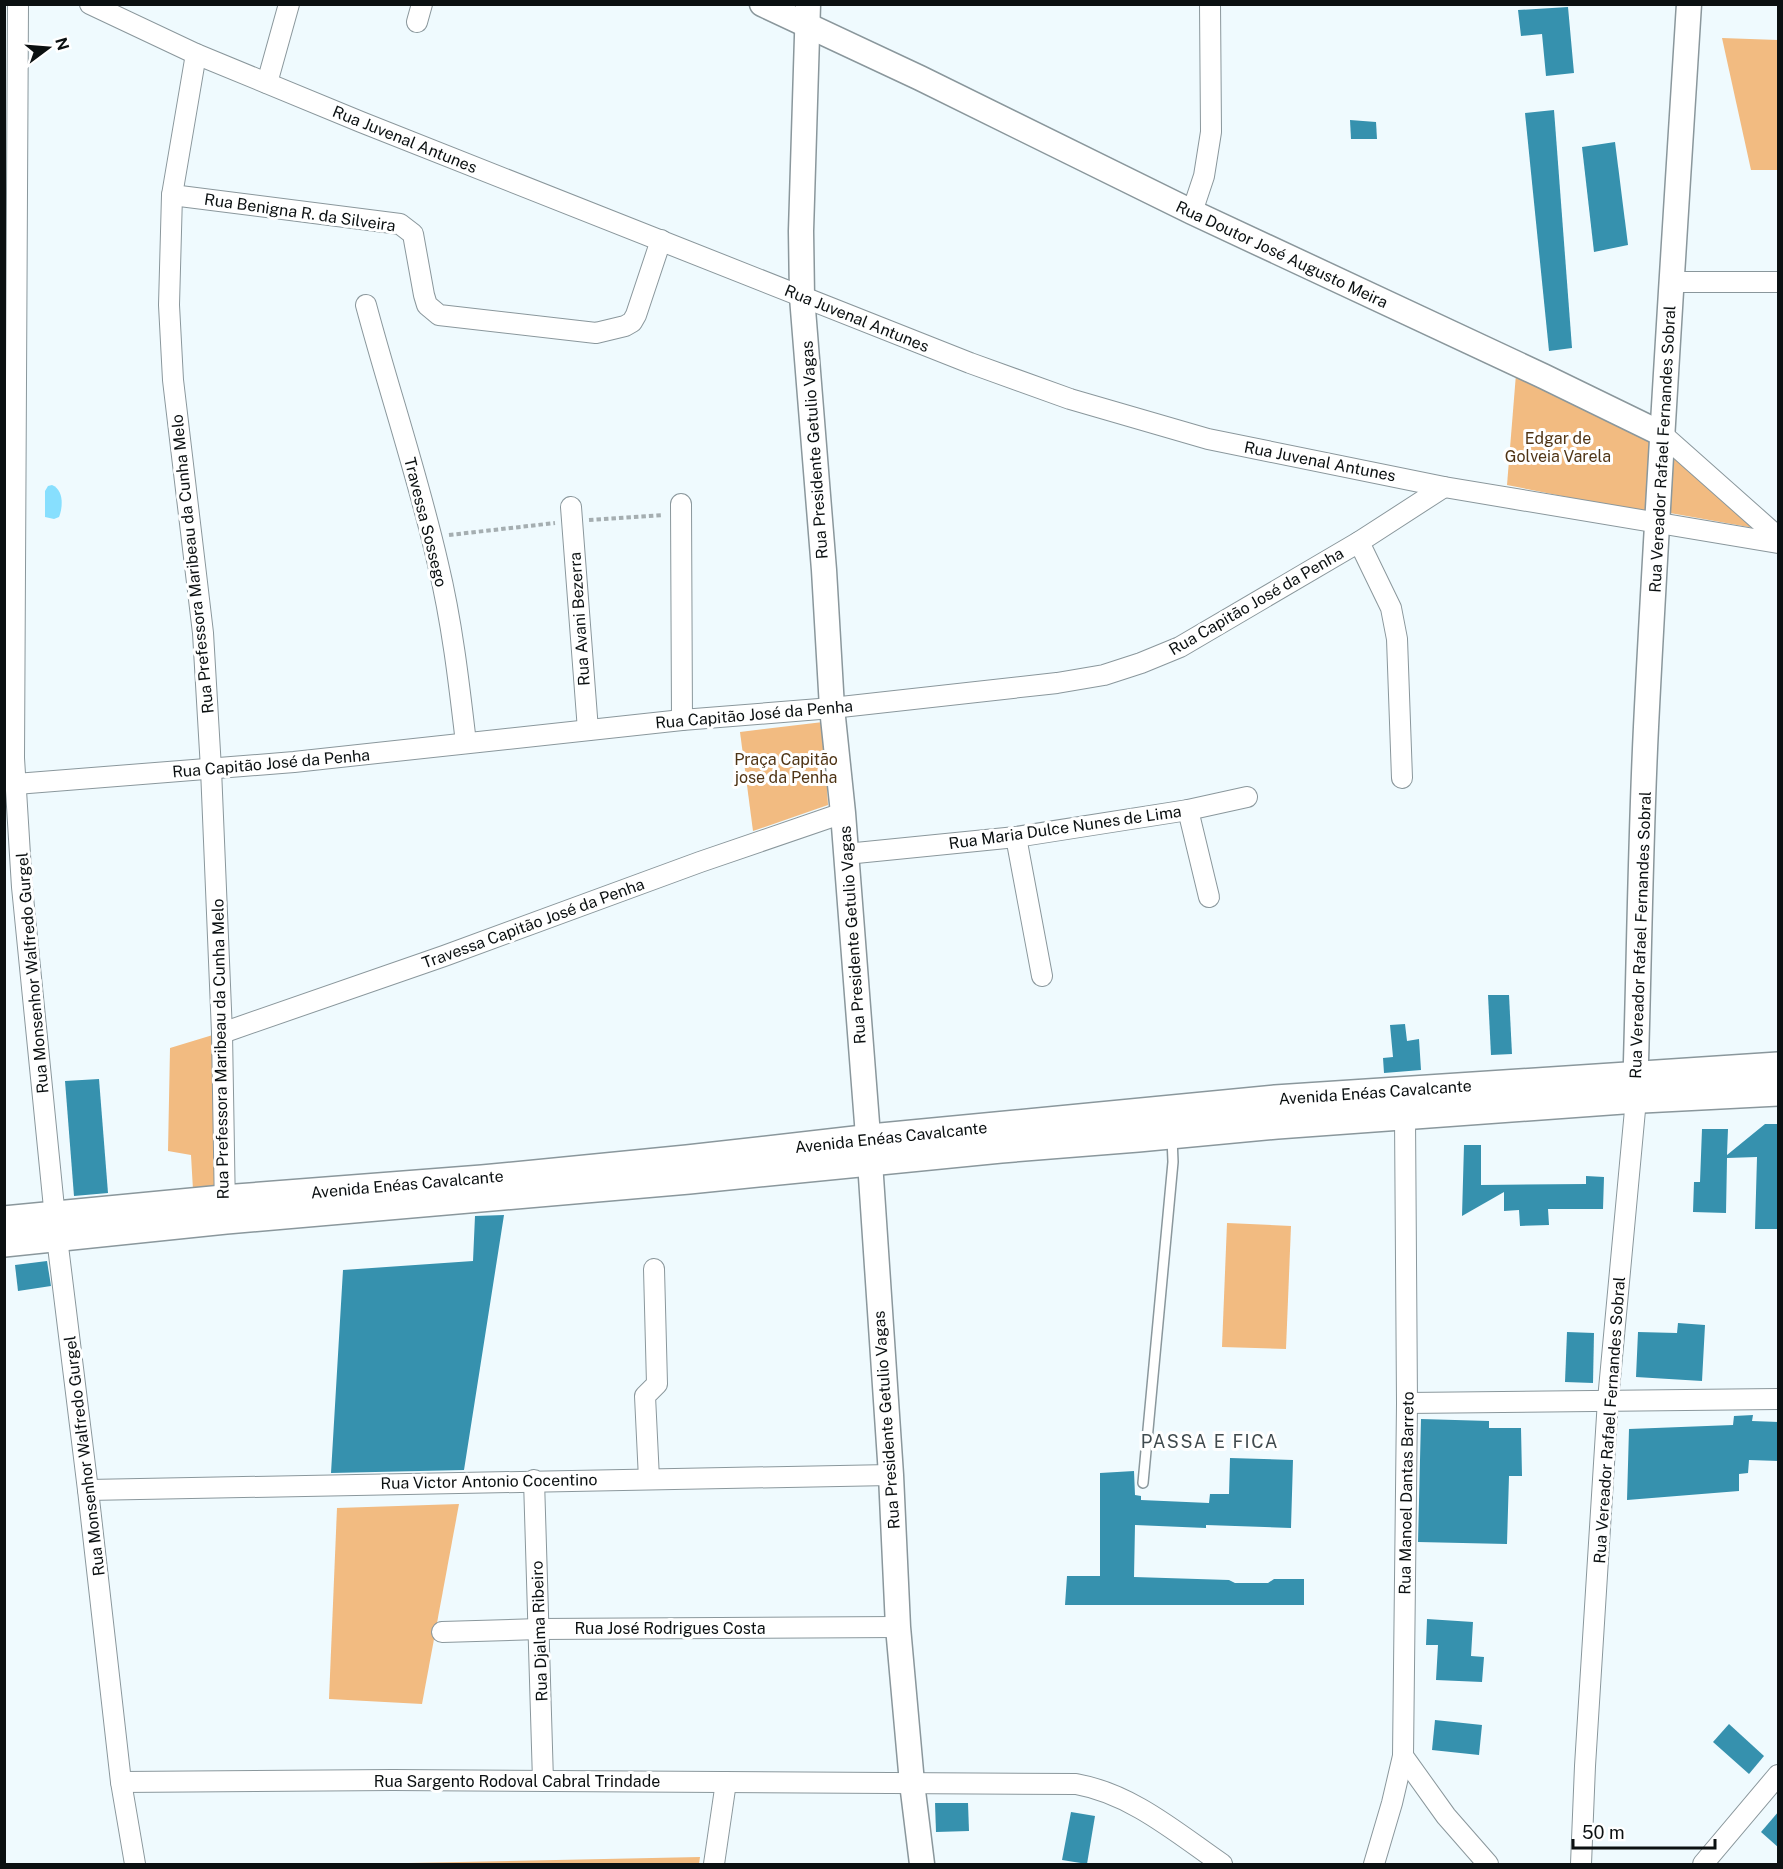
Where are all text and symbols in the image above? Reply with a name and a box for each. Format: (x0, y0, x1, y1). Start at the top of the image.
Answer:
north arrow (18, 18, 78, 78)
text: N (51, 35, 73, 53)
street label: Rua Juvenal Antunes (330, 102, 480, 177)
street label: Rua Benigna R. da Silveira (203, 190, 397, 235)
street label: Rua Doutor José Augusto Meira (1173, 197, 1391, 312)
street label: Rua Juvenal Antunes (782, 281, 932, 356)
street label: Rua Vereador Rafael Fernandes Sobral (1645, 305, 1680, 593)
street label: Rua Presidente Getulio Vagas (797, 340, 832, 560)
street label: Rua Prefessora Maribeau da Cunha Melo (167, 413, 218, 715)
park label: Edgar de Golveia Varela (1505, 429, 1611, 466)
street label: Rua Juvenal Antunes (1242, 437, 1397, 486)
street label: Travessa Sossego (400, 455, 451, 589)
street label: Rua Capitão José da Penha (1166, 544, 1347, 659)
street label: Rua Avani Bezerra (565, 551, 594, 687)
street label: Rua Capitão José da Penha (654, 696, 854, 733)
street label: Rua Capitão José da Penha (171, 745, 371, 782)
park label: Praça Capitão jose da Penha (734, 750, 838, 787)
street label: Rua Vereador Rafael Fernandes Sobral (1626, 791, 1655, 1079)
street label: Rua Maria Dulce Nunes de Lima (947, 802, 1183, 853)
street label: Rua Presidente Getulio Vagas (835, 825, 870, 1045)
street label: Rua Monsenhor Walfredo Gurgel (12, 851, 53, 1094)
street label: Travessa Capitão José da Penha (419, 874, 647, 973)
street label: Rua Prefessora Maribeau da Cunha Melo (208, 898, 233, 1200)
street label: Avenida Enéas Cavalcante (1278, 1076, 1472, 1109)
street label: Avenida Enéas Cavalcante (794, 1118, 988, 1157)
street label: Avenida Enéas Cavalcante (310, 1167, 504, 1202)
street label: Rua Vereador Rafael Fernandes Sobral (1590, 1276, 1629, 1564)
street label: Rua Presidente Getulio Vagas (869, 1310, 904, 1530)
street label: Rua Monsenhor Walfredo Gurgel (60, 1335, 109, 1577)
street label: Rua Manoel Dantas Barreto (1395, 1391, 1418, 1595)
district label: PASSA E FICA (1141, 1431, 1279, 1452)
street label: Rua Victor Antonio Cocentino (380, 1470, 598, 1493)
street label: Rua Djalma Ribeiro (528, 1560, 551, 1702)
street label: Rua José Rodrigues Costa (574, 1619, 766, 1638)
street label: Rua Sargento Rodoval Cabral Trindade (374, 1772, 660, 1791)
scale bar (1573, 1812, 1716, 1850)
text: 50 m (1582, 1822, 1625, 1843)

